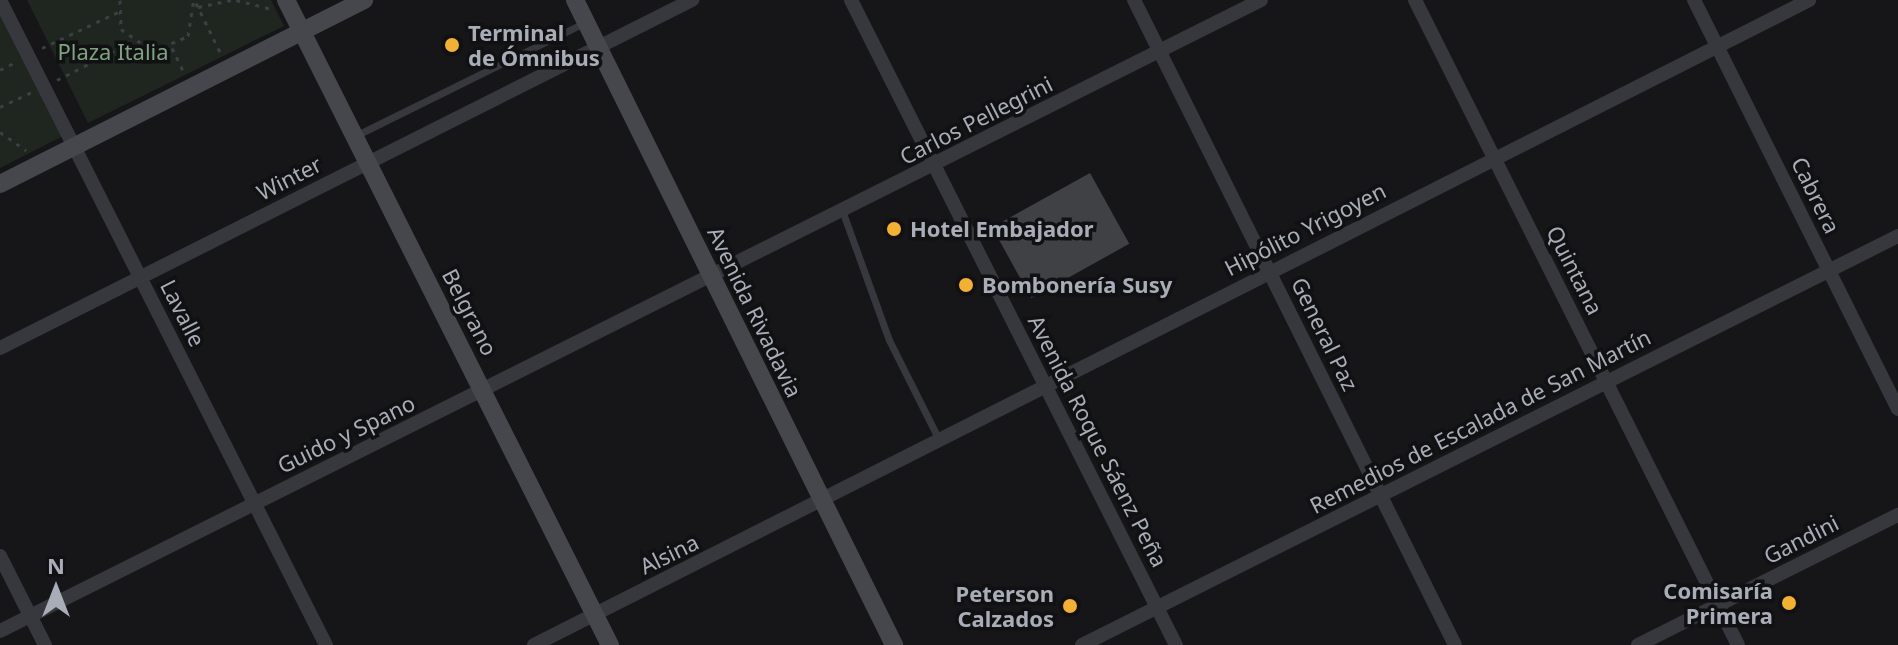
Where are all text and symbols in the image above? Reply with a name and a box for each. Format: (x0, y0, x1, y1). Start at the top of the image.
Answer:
place label: Terminal de Ómnibus (468, 19, 600, 70)
marker: Terminal de Ómnibus (443, 36, 461, 54)
park label: Plaza Italia (57, 39, 169, 65)
street label: Carlos Pellegrini (895, 70, 1057, 170)
street label: Winter (252, 151, 326, 205)
street label: Cabrera (1786, 152, 1846, 238)
street label: Hipólito Yrigoyen (1220, 177, 1390, 281)
place label: Hotel Embajador (910, 216, 1094, 242)
marker: Hotel Embajador (885, 220, 903, 238)
street label: Quintana (1541, 221, 1609, 319)
street label: Avenida Rivadavia (702, 222, 808, 402)
street label: Belgrano (437, 264, 503, 360)
place label: Bombonería Susy (982, 272, 1172, 298)
street label: General Paz (1286, 273, 1364, 395)
street label: Lavalle (155, 275, 211, 351)
marker: Bombonería Susy (957, 276, 975, 294)
street label: Avenida Roque Sáenz Peña (1023, 311, 1173, 571)
street label: Remedios de Escalada de San Martín (1305, 323, 1655, 519)
street label: Guido y Spano (273, 389, 419, 479)
street label: Gandini (1759, 509, 1843, 569)
street label: Alsina (635, 529, 703, 579)
north arrow (16, 549, 96, 629)
text: N (47, 550, 65, 580)
place label: Comisaría Primera (1663, 577, 1773, 628)
place label: Peterson Calzados (956, 580, 1054, 632)
marker: Comisaría Primera (1780, 594, 1798, 612)
marker: Peterson Calzados (1061, 597, 1079, 615)

